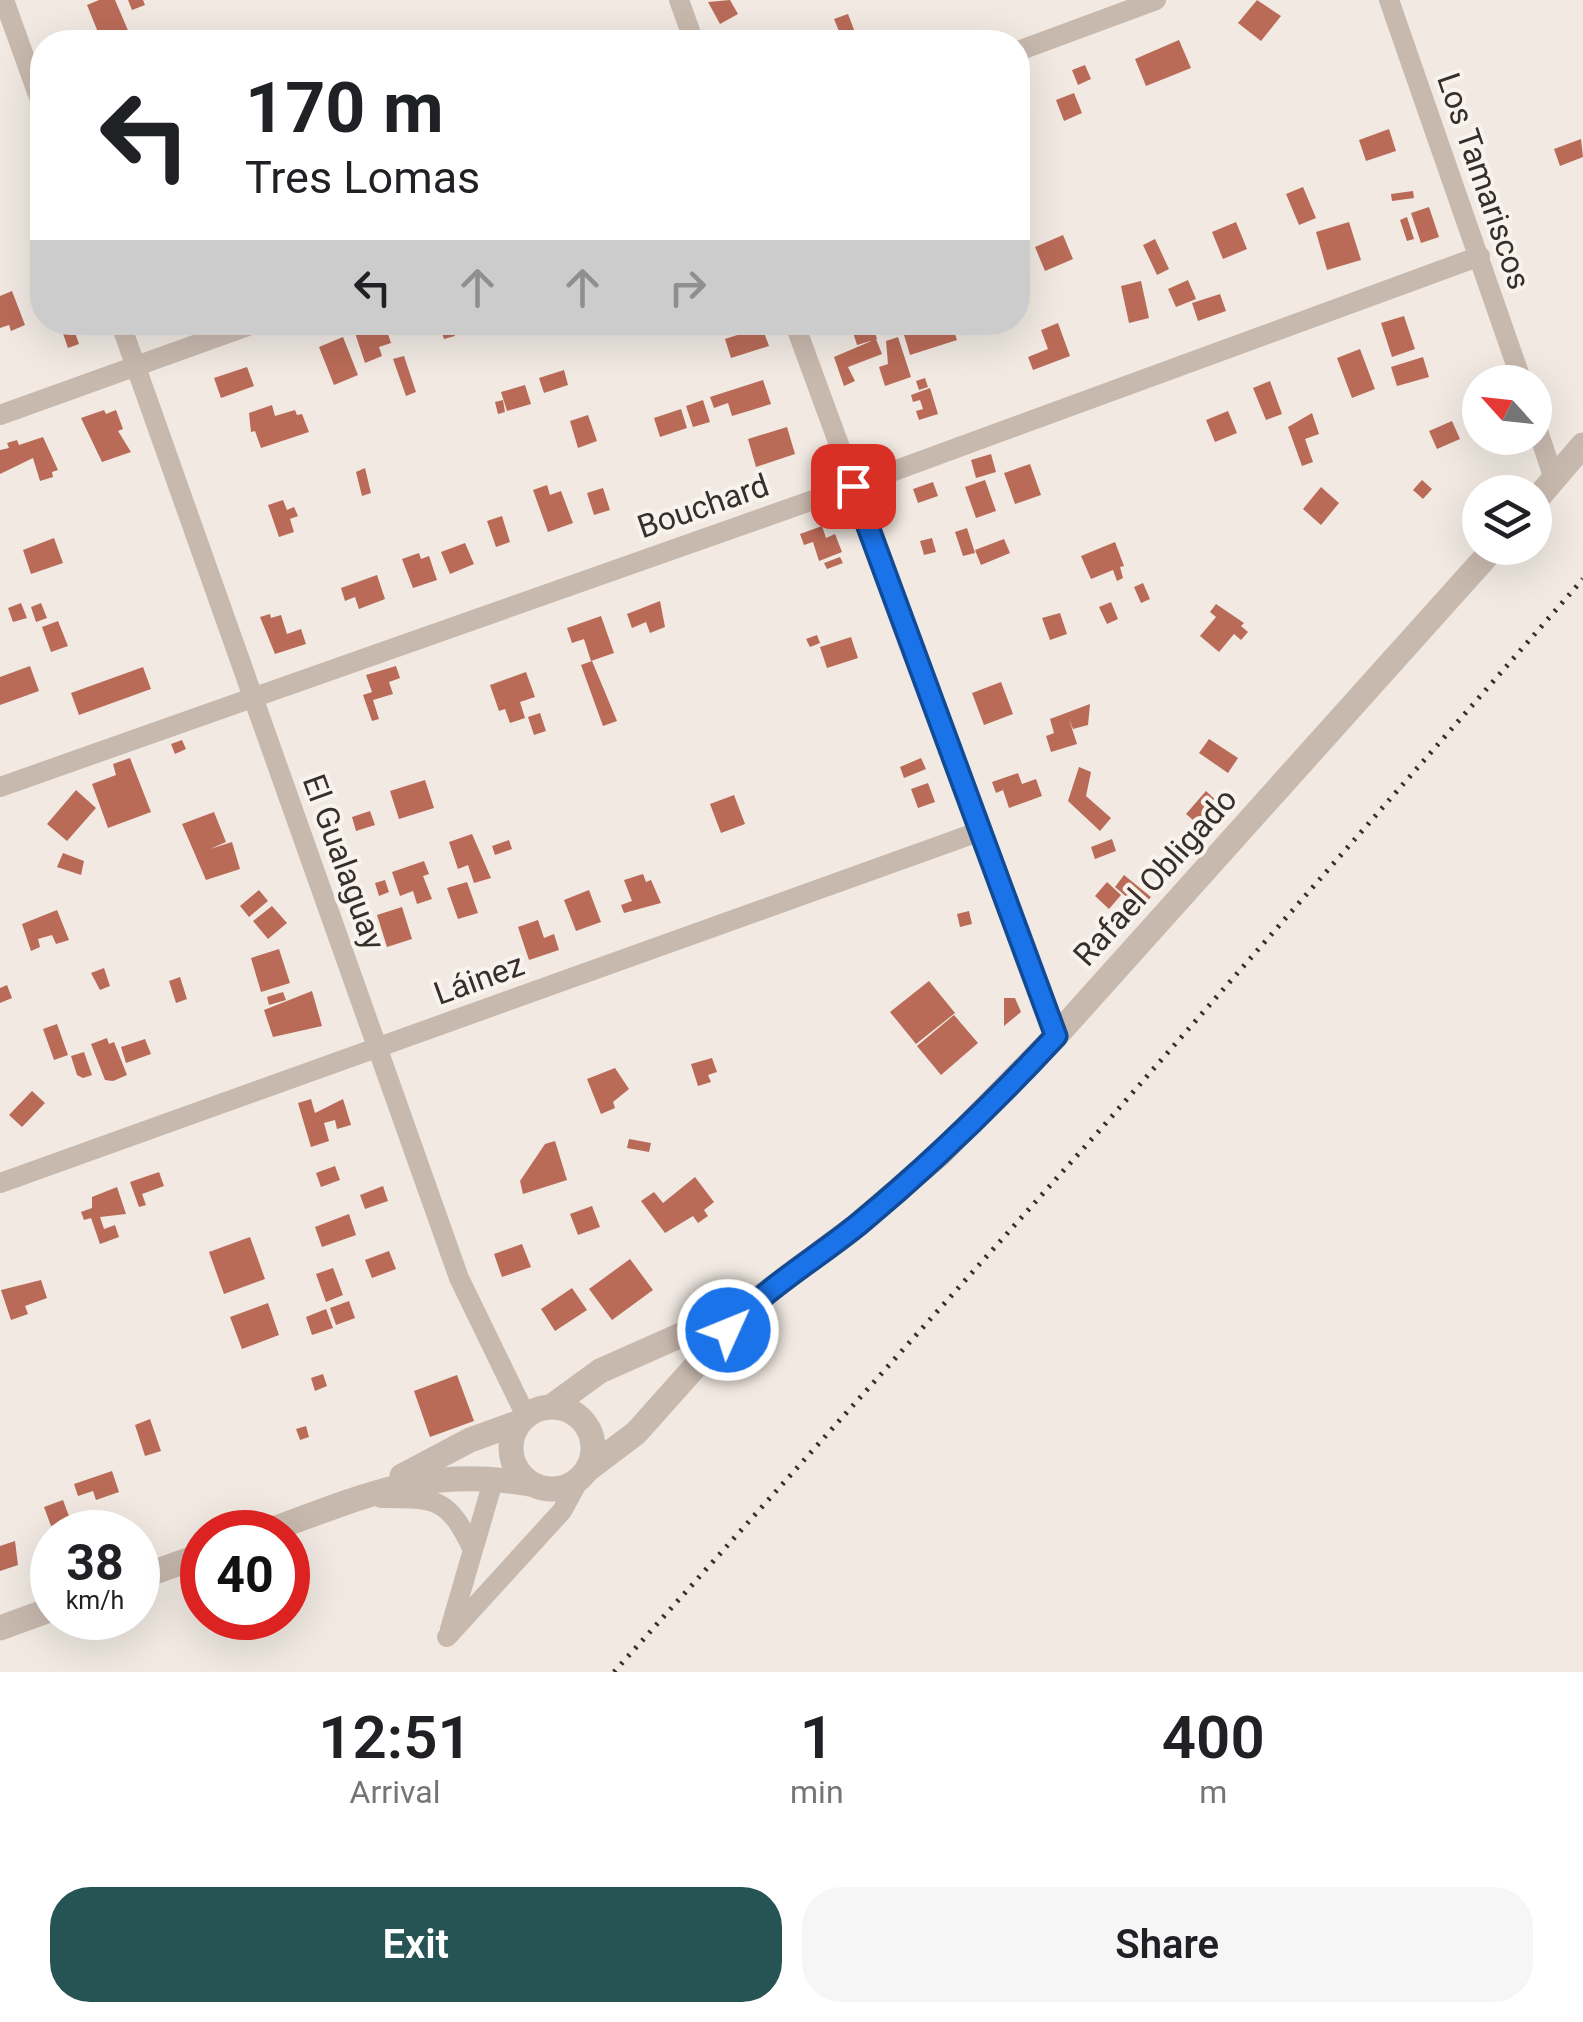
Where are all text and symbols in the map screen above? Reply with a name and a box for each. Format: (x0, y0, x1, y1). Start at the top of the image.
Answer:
text: 170 m (245, 67, 444, 149)
street label: Los Tamariscos (1429, 68, 1539, 294)
icon: left (80, 70, 210, 200)
text: Tres Lomas (245, 151, 480, 204)
icon: left (345, 260, 400, 315)
icon: ahead (450, 260, 505, 315)
icon: ahead (555, 260, 610, 315)
icon: right (660, 260, 715, 315)
north arrow (1462, 365, 1552, 455)
map controls (1462, 365, 1552, 565)
pin (811, 444, 896, 529)
icon: arrive (826, 459, 881, 514)
street label: Bouchard (632, 466, 774, 546)
button: layers (1462, 475, 1552, 565)
street label: El Gualaguay (295, 769, 393, 955)
street label: Rafael Obligado (1065, 780, 1245, 974)
street label: Láinez (429, 945, 529, 1013)
position arrow (676, 1278, 780, 1382)
speed limit sign: 40 (180, 1510, 310, 1640)
text: 38 (66, 1534, 124, 1592)
text: km/h (66, 1586, 124, 1615)
text: 12:51 (318, 1702, 472, 1773)
text: 1 (800, 1702, 834, 1773)
text: 400 (1162, 1702, 1265, 1773)
text: Arrival (350, 1773, 440, 1811)
text: min (790, 1773, 844, 1811)
text: m (1199, 1773, 1227, 1811)
button: Exit (50, 1887, 782, 2002)
button: Share (802, 1887, 1533, 2002)

